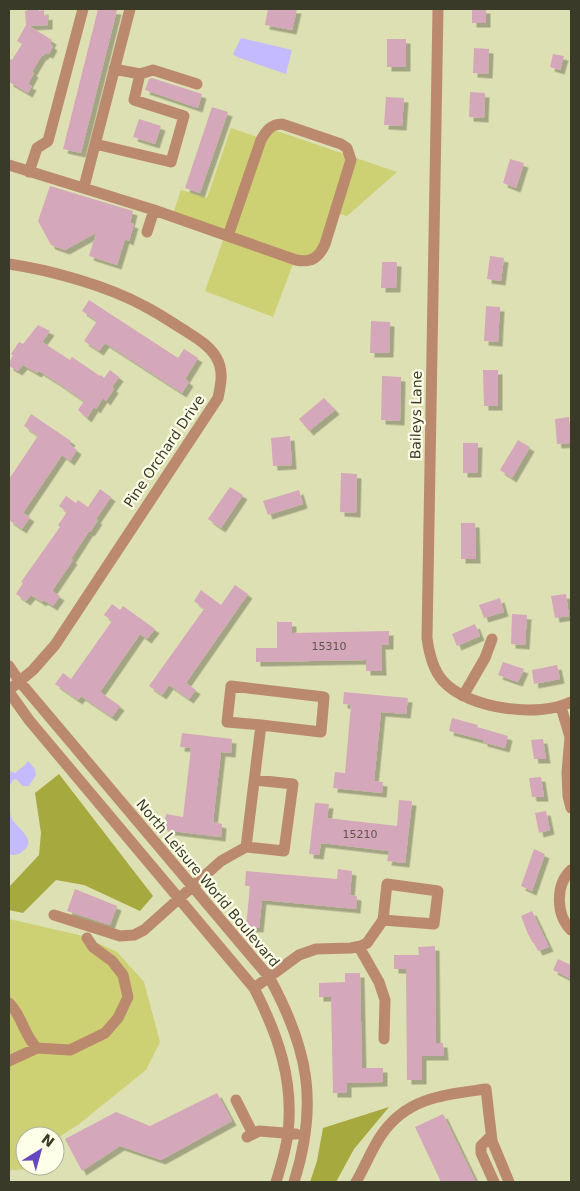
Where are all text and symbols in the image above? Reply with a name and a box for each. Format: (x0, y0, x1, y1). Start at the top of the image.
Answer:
street label: Baileys Lane (407, 371, 425, 459)
street label: Pine Orchard Drive (121, 392, 207, 510)
house number: 15310 (312, 640, 347, 653)
street label: North Leisure World Boulevard (133, 796, 283, 970)
house number: 15210 (343, 828, 378, 841)
north arrow (15, 1126, 65, 1176)
text: N (38, 1131, 57, 1151)

